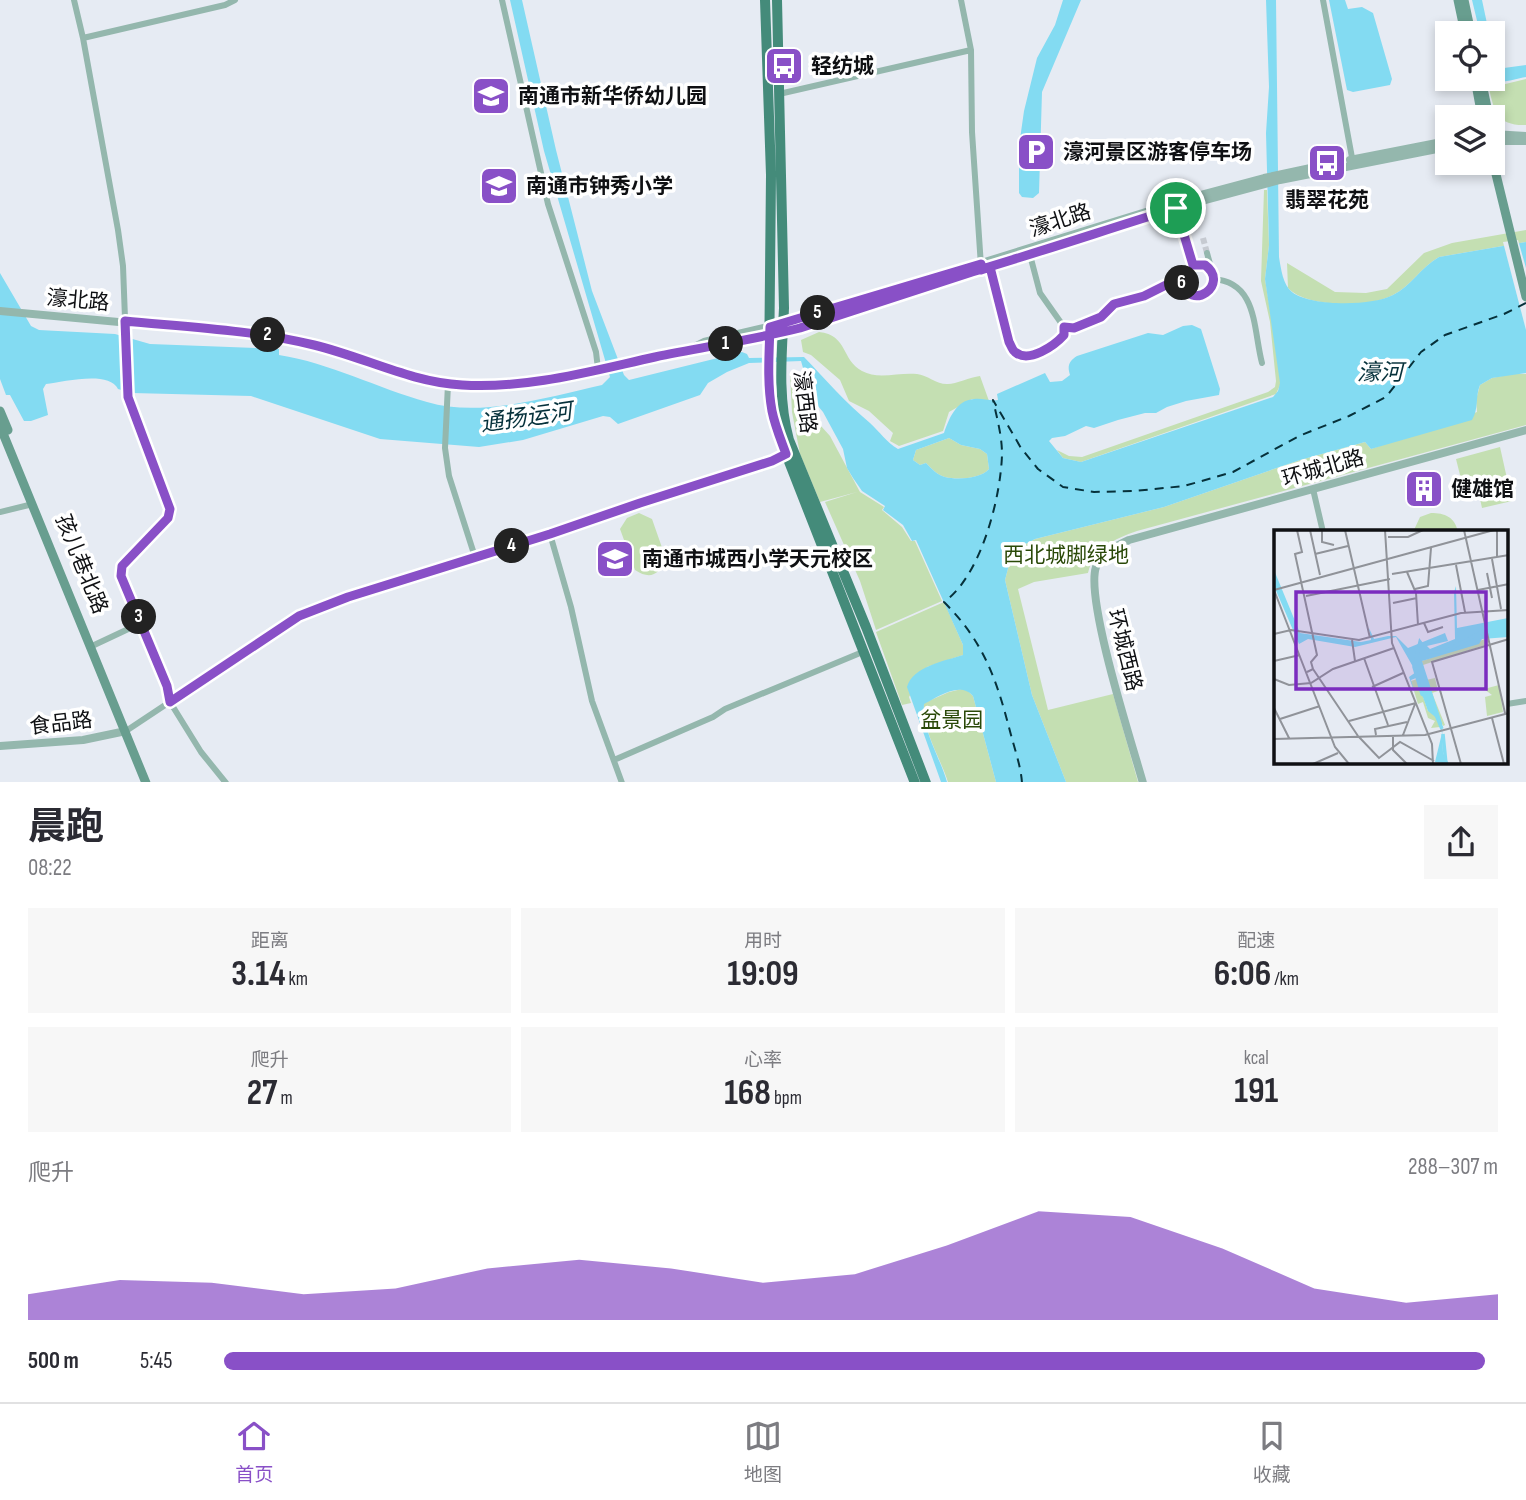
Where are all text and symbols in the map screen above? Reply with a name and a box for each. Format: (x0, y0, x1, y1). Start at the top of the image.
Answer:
map controls (1435, 21, 1505, 175)
button: locate (1435, 21, 1505, 91)
bus stop icon: 轻纺城 (763, 45, 805, 87)
place label: 轻纺城 (811, 54, 874, 79)
school or university icon: 南通市新华侨幼儿园 (470, 75, 512, 117)
place label: 南通市新华侨幼儿园 (518, 84, 707, 109)
button: layers (1435, 105, 1505, 175)
parking icon: 濠河景区游客停车场 (1015, 131, 1057, 173)
place label: 濠河景区游客停车场 (1063, 140, 1252, 165)
bus stop icon: 翡翠花苑 (1306, 142, 1348, 184)
school or university icon: 南通市钟秀小学 (478, 165, 520, 207)
place label: 南通市钟秀小学 (526, 174, 673, 199)
pin (1146, 178, 1206, 238)
place label: 翡翠花苑 (1285, 188, 1369, 213)
icon: arrive (1157, 189, 1195, 227)
street label: 濠北路 (1026, 199, 1094, 242)
pin: 6 (1164, 266, 1200, 300)
text: 6 (1177, 271, 1186, 294)
street label: 濠北路 (45, 285, 110, 316)
pin: 5 (800, 296, 836, 330)
text: 5 (813, 301, 822, 324)
pin: 2 (250, 318, 286, 352)
text: 2 (263, 323, 272, 346)
pin: 1 (708, 326, 744, 362)
text: 1 (722, 332, 729, 355)
water label: 濠河 (1357, 359, 1407, 387)
street label: 濠西路 (788, 369, 821, 435)
water label: 通扬运河 (479, 397, 578, 438)
street label: 环城北路 (1279, 445, 1367, 492)
building icon: 健雄馆 (1403, 468, 1445, 510)
place label: 健雄馆 (1451, 477, 1514, 502)
street label: 孩儿巷北路 (50, 511, 113, 618)
pin: 4 (494, 528, 530, 564)
inset map (1274, 530, 1508, 765)
text: 4 (507, 534, 516, 557)
school or university icon: 南通市城西小学天元校区 (594, 538, 636, 580)
park label: 西北城脚绿地 (1003, 543, 1129, 568)
place label: 南通市城西小学天元校区 (642, 547, 873, 572)
pin: 3 (122, 600, 156, 634)
text: 3 (134, 605, 143, 628)
street label: 环城西路 (1102, 606, 1147, 694)
street label: 食品路 (28, 707, 94, 740)
park label: 盆景园 (921, 708, 984, 733)
text: 晨跑 (28, 805, 104, 850)
button: share (1424, 805, 1498, 879)
text: 08:22 (28, 854, 72, 882)
text: 距离 (251, 930, 289, 953)
text: 用时 (744, 930, 782, 953)
text: 配速 (1237, 930, 1275, 953)
text: 3.14 (231, 953, 286, 996)
text: 19:09 (727, 953, 799, 996)
text: 6:06 (1214, 953, 1271, 996)
text: km (286, 968, 308, 991)
text: /km (1271, 968, 1299, 991)
text: kcal (1244, 1047, 1269, 1070)
text: 爬升 (251, 1049, 289, 1072)
text: 心率 (744, 1049, 782, 1072)
text: 191 (1234, 1070, 1278, 1113)
text: 27 (247, 1072, 277, 1115)
text: 168 (724, 1072, 771, 1115)
text: m (277, 1087, 293, 1110)
text: bpm (771, 1087, 802, 1110)
text: 288–307 m (1408, 1153, 1498, 1181)
text: 爬升 (28, 1159, 74, 1187)
text: 500 m (28, 1347, 79, 1375)
text: 5:45 (140, 1347, 172, 1375)
tab: 首页 (235, 1417, 273, 1487)
tab: 地图 (744, 1417, 782, 1487)
tab: 收藏 (1253, 1417, 1291, 1487)

